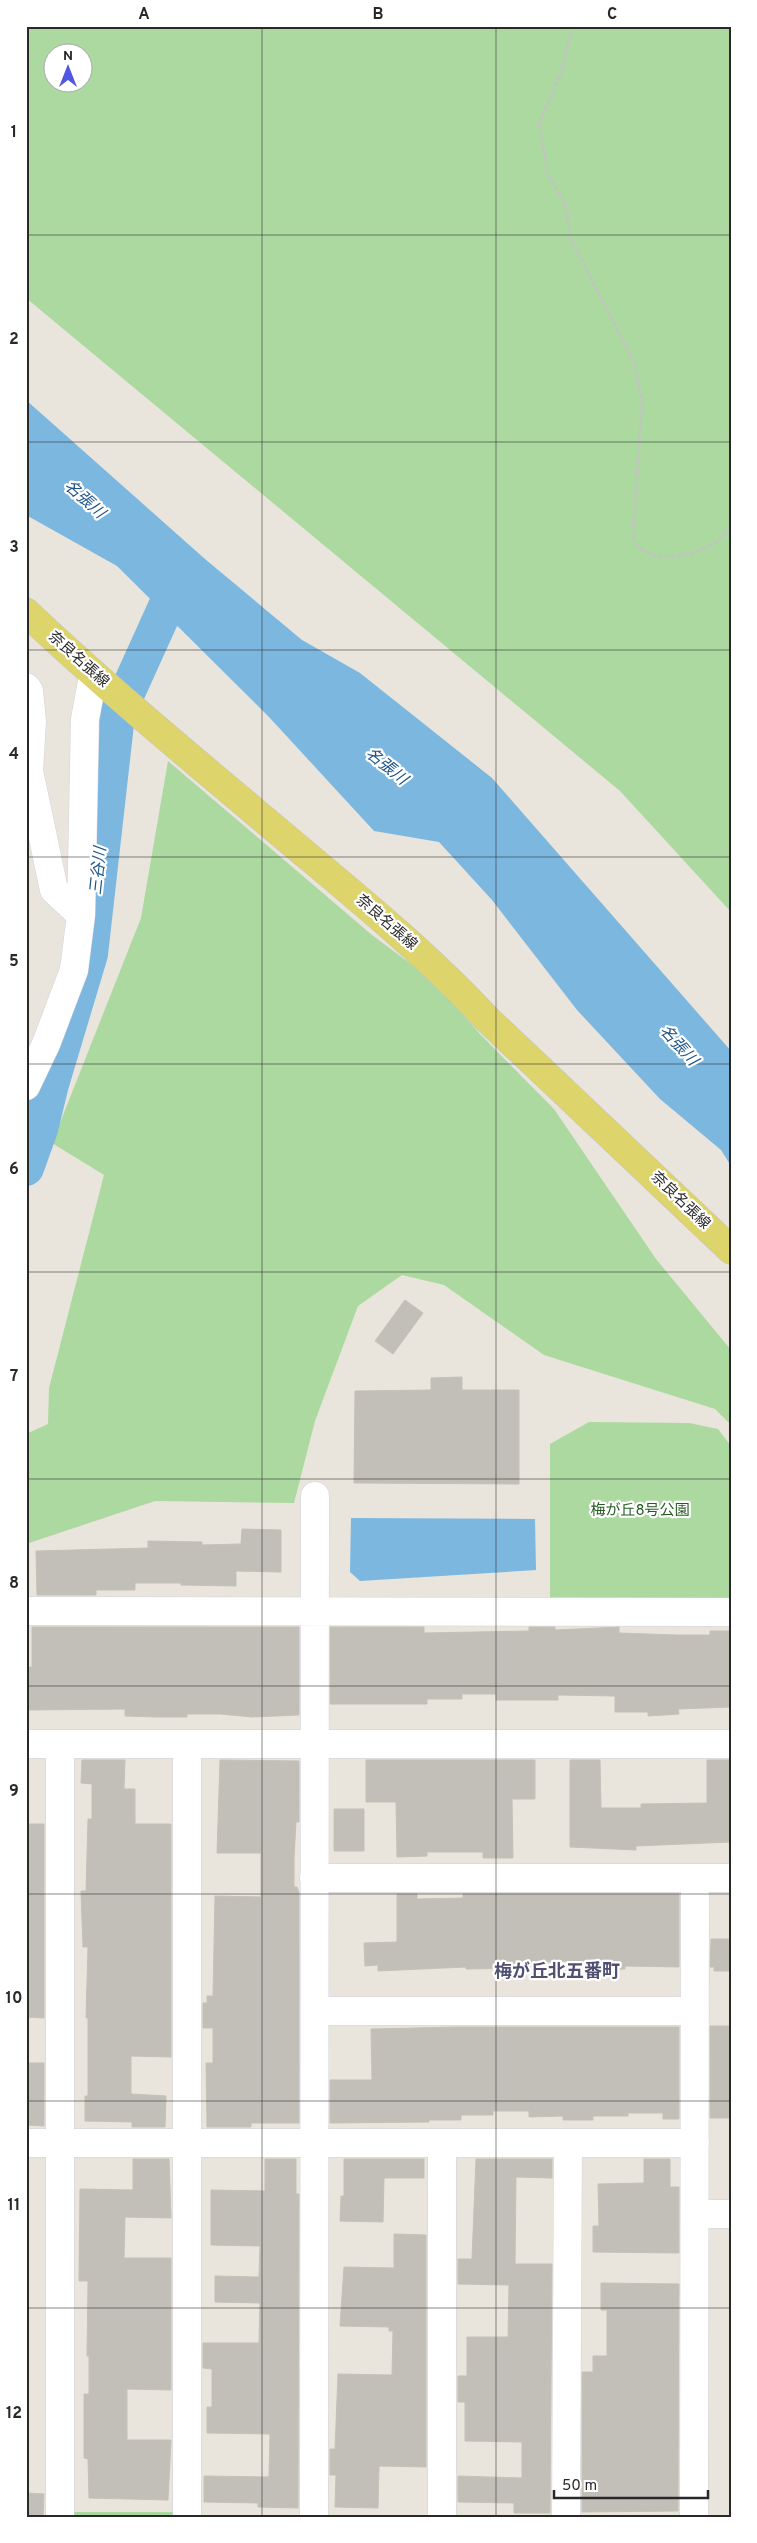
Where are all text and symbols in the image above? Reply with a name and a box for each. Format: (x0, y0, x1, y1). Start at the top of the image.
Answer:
text: A (138, 5, 150, 25)
text: B (372, 5, 384, 25)
text: C (607, 5, 617, 25)
north arrow (42, 42, 92, 92)
text: N (63, 48, 73, 65)
text: 1 (11, 123, 17, 143)
text: 2 (9, 330, 19, 350)
water label: 名張川 (59, 477, 110, 525)
text: 3 (9, 538, 19, 558)
street label: 奈良名張線 (44, 628, 112, 692)
water label: 名張川 (361, 744, 412, 791)
text: 4 (9, 745, 19, 765)
water label: 三谷川 (87, 844, 112, 896)
street label: 奈良名張線 (351, 891, 421, 955)
text: 5 (9, 952, 19, 972)
water label: 名張川 (655, 1021, 703, 1072)
text: 6 (9, 1160, 19, 1180)
street label: 奈良名張線 (646, 1168, 714, 1234)
text: 7 (10, 1367, 18, 1387)
park label: 梅が丘8号公園 (590, 1501, 690, 1521)
text: 8 (9, 1574, 19, 1594)
text: 9 (9, 1782, 19, 1802)
district label: 梅が丘北五番町 (494, 1961, 620, 1984)
text: 10 (6, 1989, 22, 2009)
text: 11 (8, 2196, 20, 2216)
text: 12 (6, 2404, 22, 2424)
scale bar (554, 2468, 708, 2500)
text: 50 m (562, 2477, 597, 2496)

